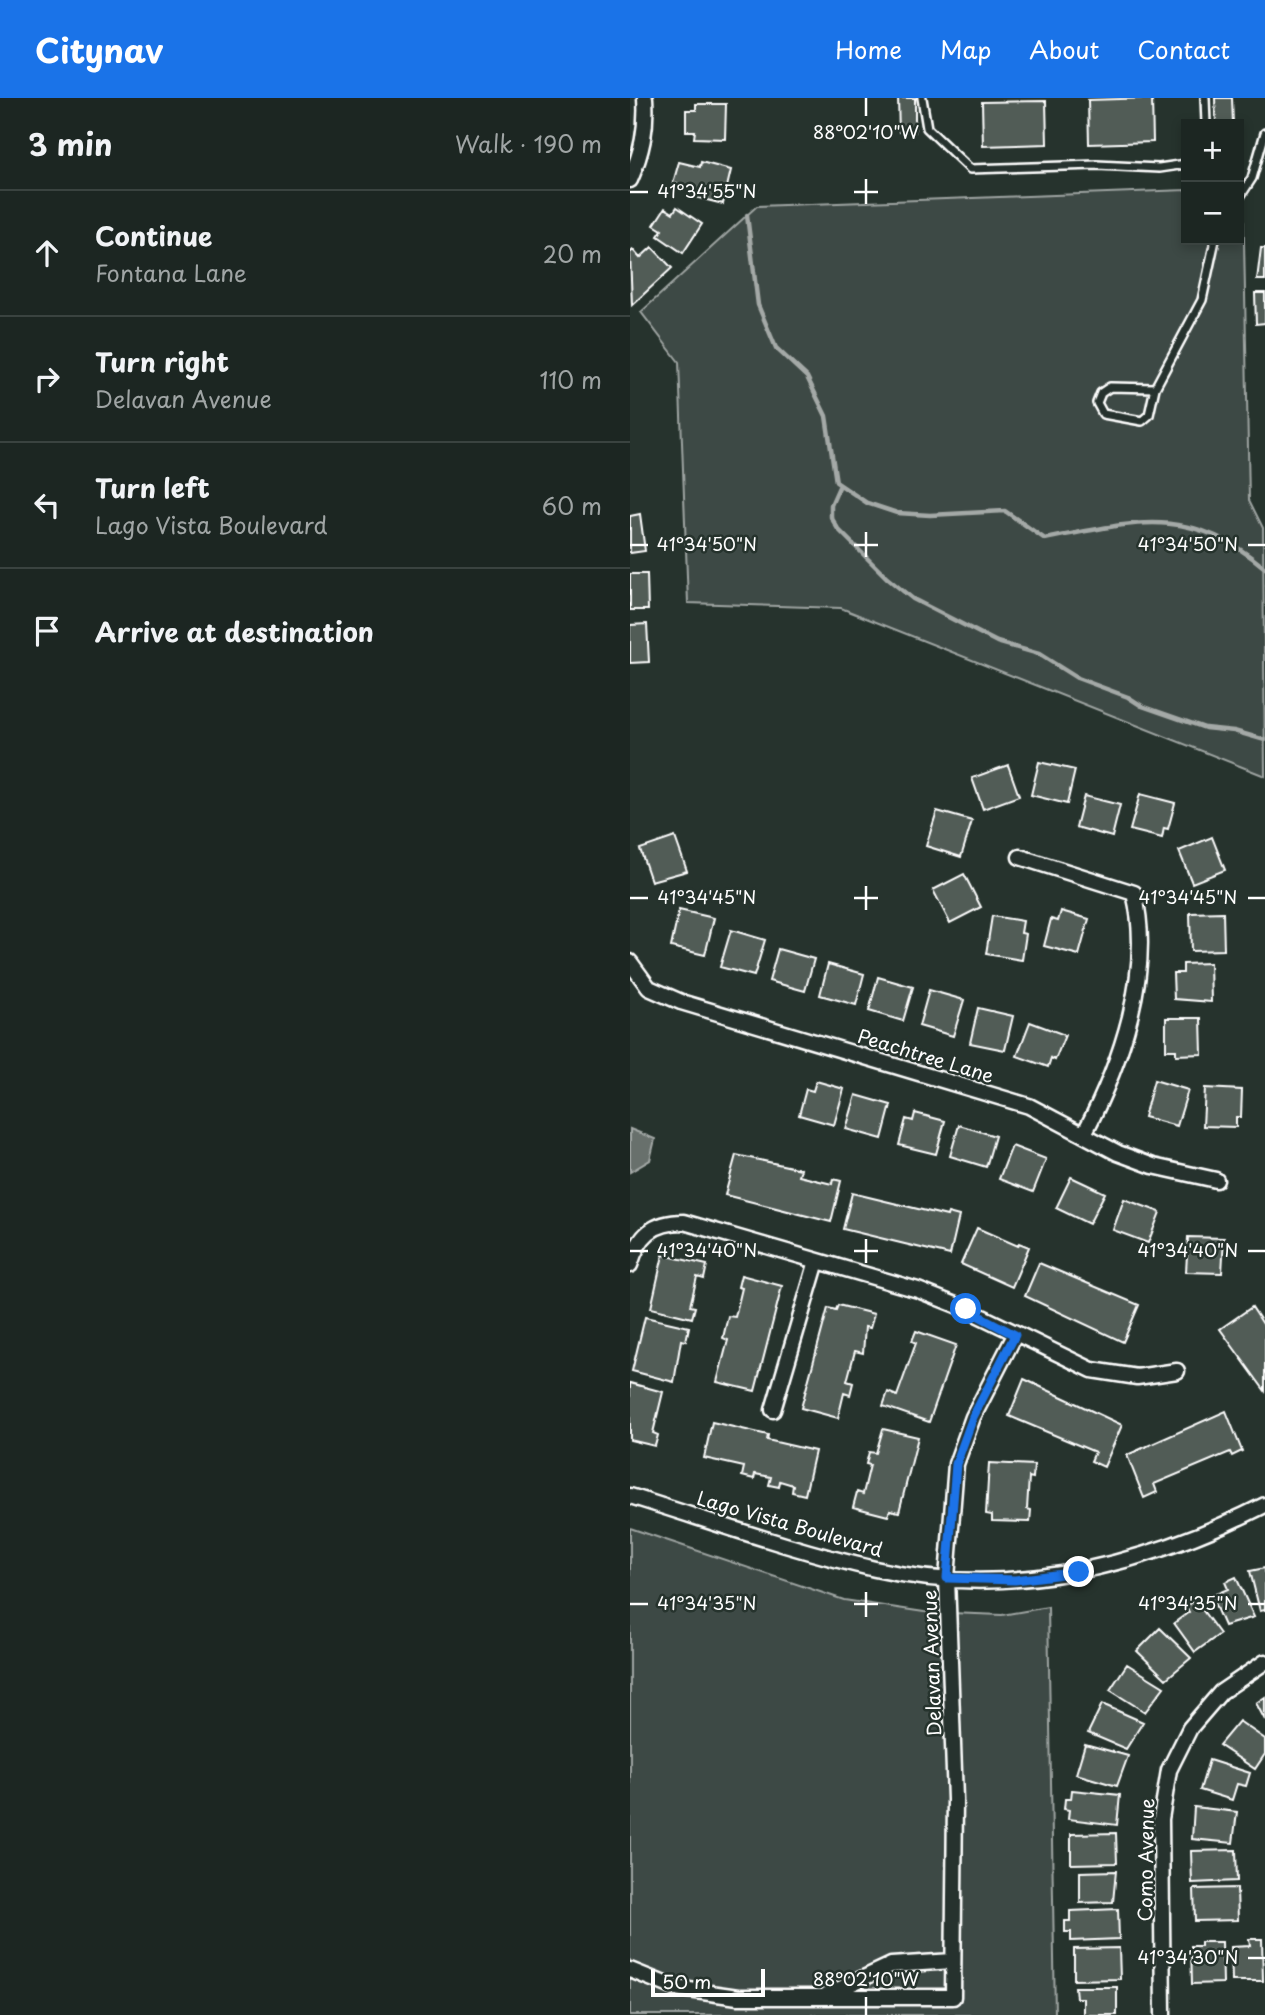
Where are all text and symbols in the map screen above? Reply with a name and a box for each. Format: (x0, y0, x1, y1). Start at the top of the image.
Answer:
text: Citynav (35, 24, 163, 74)
text: Home (835, 31, 902, 67)
text: Map (940, 31, 991, 67)
text: About (1029, 31, 1099, 67)
text: Contact (1137, 31, 1230, 67)
text: 88°02'10"W (813, 118, 920, 145)
map controls (1181, 119, 1244, 245)
button: + (1181, 119, 1244, 182)
text: 3 min (28, 121, 113, 166)
text: Walk · 190 m (455, 126, 602, 161)
text: 41°34'55"N (657, 177, 757, 204)
button: − (1181, 182, 1244, 245)
text: Continue (95, 216, 212, 255)
icon: ahead (28, 234, 66, 272)
text: 20 m (543, 236, 602, 271)
text: Fontana Lane (95, 255, 247, 290)
text: Turn right (95, 342, 229, 381)
icon: right (28, 360, 66, 398)
text: 110 m (540, 362, 602, 397)
text: Delavan Avenue (95, 381, 272, 416)
text: Turn left (95, 468, 210, 507)
icon: left (28, 486, 66, 524)
text: 60 m (542, 488, 602, 523)
text: Lago Vista Boulevard (95, 507, 328, 542)
text: 41°34'50"N (657, 530, 757, 557)
text: 41°34'50"N (1138, 530, 1238, 557)
icon: arrive (28, 612, 66, 650)
text: Arrive at destination (95, 612, 374, 651)
text: 41°34'45"N (658, 883, 756, 910)
text: 41°34'45"N (1139, 883, 1237, 910)
street label: Peachtree Lane (854, 1021, 998, 1089)
text: 41°34'40"N (657, 1236, 757, 1263)
text: 41°34'40"N (1138, 1236, 1238, 1263)
route start (950, 1293, 981, 1324)
street label: Lago Vista Boulevard (694, 1483, 887, 1563)
route end (1063, 1556, 1094, 1587)
text: 41°34'35"N (657, 1589, 757, 1616)
text: 41°34'35"N (1138, 1589, 1238, 1616)
street label: Delavan Avenue (914, 1590, 948, 1736)
street label: Como Avenue (1130, 1798, 1160, 1922)
text: 41°34'30"N (1137, 1943, 1239, 1970)
text: 88°02'10"W (813, 1965, 920, 1992)
scale bar (651, 1966, 765, 1998)
text: 50 m (662, 1967, 711, 1995)

